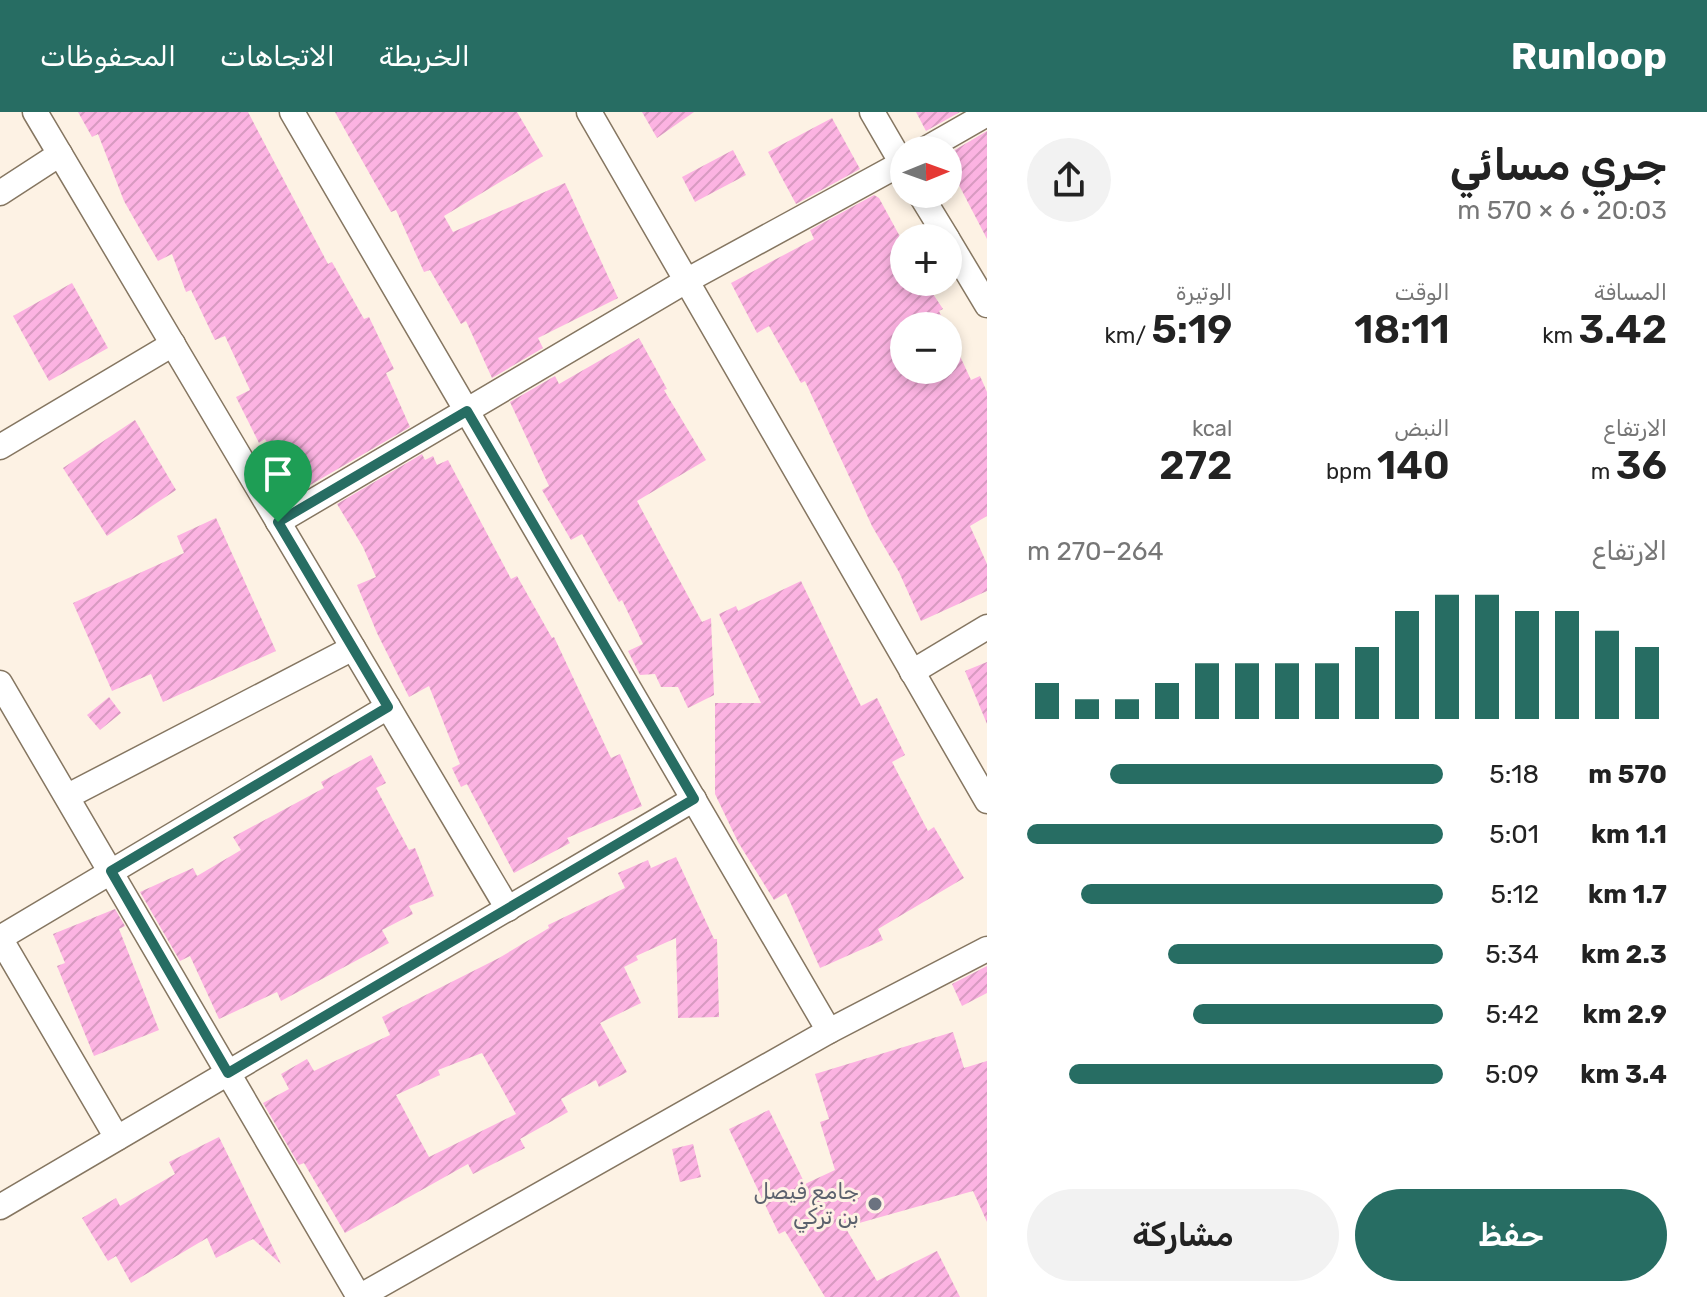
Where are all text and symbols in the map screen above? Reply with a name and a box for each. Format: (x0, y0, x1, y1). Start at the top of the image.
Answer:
text: Runloop (1511, 33, 1667, 79)
text: المحفوظات (40, 40, 176, 73)
text: الاتجاهات (220, 40, 335, 73)
text: الخريطة (379, 40, 470, 73)
north arrow (890, 136, 962, 208)
map controls (890, 136, 962, 384)
button: share (1027, 138, 1111, 222)
text: جري مسائي (1450, 139, 1667, 191)
text: 20:03 · 6 × 570 m (1457, 195, 1667, 226)
button: + (890, 224, 962, 296)
text: الوتيرة (1176, 279, 1232, 306)
text: الوقت (1394, 279, 1450, 306)
text: المسافة (1594, 279, 1667, 306)
text: 5:19 (1151, 306, 1232, 353)
text: 18:11 (1354, 306, 1450, 353)
text: 3.42 (1579, 306, 1667, 353)
button: − (890, 312, 962, 384)
text: /km (1105, 322, 1151, 349)
text: km (1542, 322, 1579, 349)
text: kcal (1192, 415, 1232, 442)
text: النبض (1394, 415, 1450, 442)
text: الارتفاع (1604, 415, 1667, 442)
pin (244, 440, 312, 522)
text: 272 (1159, 442, 1232, 489)
text: 140 (1377, 442, 1450, 489)
text: 36 (1616, 442, 1667, 489)
icon: arrive (256, 452, 300, 496)
text: bpm (1326, 458, 1377, 485)
text: m (1591, 458, 1616, 485)
text: 264–270 m (1027, 536, 1164, 567)
text: الارتفاع (1592, 536, 1667, 567)
text: 5:18 (1489, 759, 1539, 790)
text: 570 m (1588, 759, 1667, 790)
text: 5:01 (1489, 819, 1539, 850)
text: 1.1 km (1591, 819, 1667, 850)
text: 5:12 (1491, 879, 1539, 910)
text: 1.7 km (1588, 879, 1667, 910)
text: 5:34 (1485, 939, 1539, 970)
text: 2.3 km (1581, 939, 1667, 970)
text: 5:42 (1485, 999, 1539, 1030)
text: 2.9 km (1583, 999, 1667, 1030)
text: 5:09 (1485, 1059, 1539, 1090)
text: 3.4 km (1580, 1059, 1667, 1090)
place label: جامع فيصل بن تركي (753, 1178, 859, 1233)
button: مشاركة (1027, 1189, 1339, 1281)
button: حفظ (1355, 1189, 1667, 1281)
marker: جامع فيصل بن تركي (866, 1195, 884, 1213)

